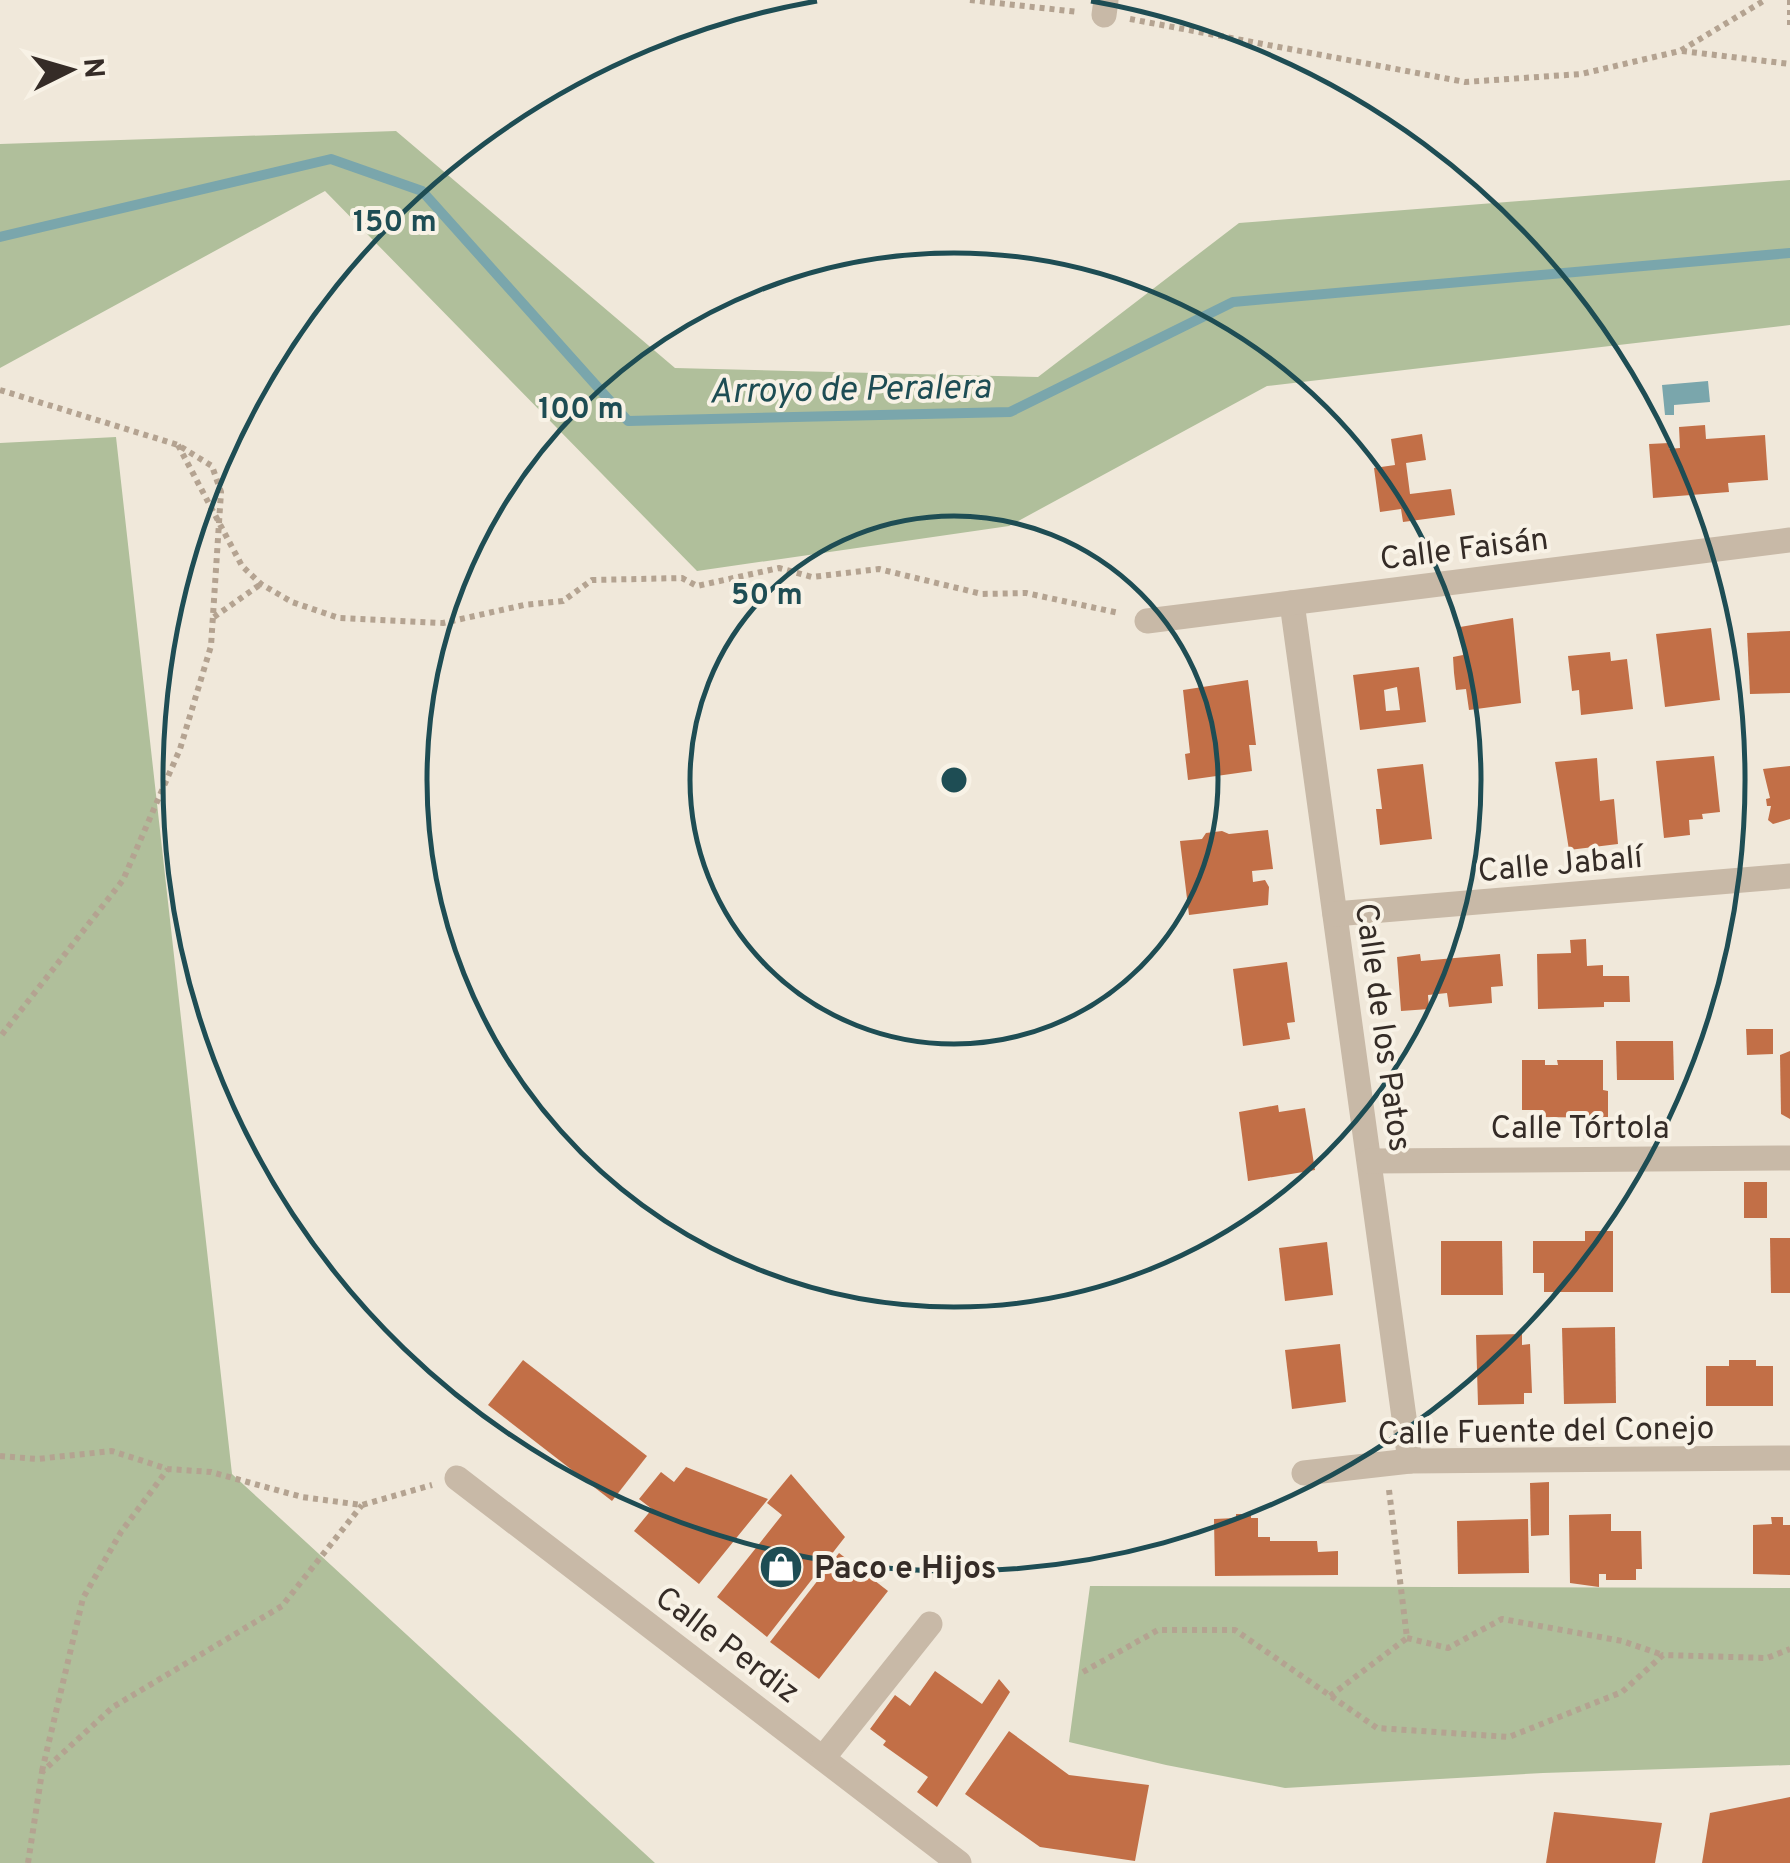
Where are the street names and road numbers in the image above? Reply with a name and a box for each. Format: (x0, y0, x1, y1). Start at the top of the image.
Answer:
street label: Calle Faisán (1378, 521, 1551, 581)
street label: Calle Jabalí (1476, 839, 1647, 893)
street label: Calle de los Patos (1344, 901, 1418, 1154)
street label: Calle Tórtola (1490, 1110, 1670, 1150)
street label: Calle Fuente del Conejo (1377, 1410, 1715, 1456)
street label: Calle Perdiz (646, 1579, 806, 1714)

